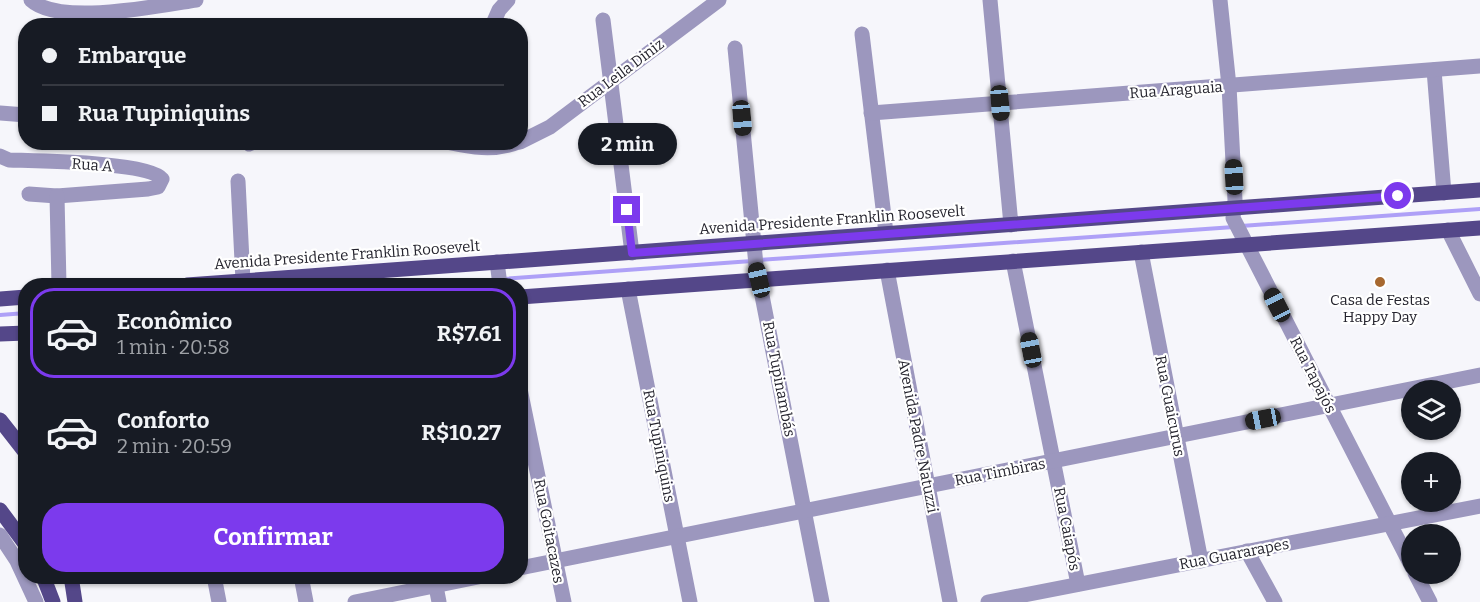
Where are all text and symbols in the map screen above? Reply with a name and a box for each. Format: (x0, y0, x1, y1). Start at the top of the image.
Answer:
street label: Rua Leila Diniz (575, 35, 667, 111)
text: Embarque (78, 42, 186, 69)
street label: Rua Araguaia (1129, 78, 1223, 102)
car (989, 84, 1011, 122)
car (731, 99, 753, 137)
text: Rua Tupiniquins (78, 100, 250, 127)
callout: 2 min (578, 123, 676, 165)
text: 2 min (601, 132, 654, 156)
street label: Rua A (71, 155, 113, 175)
car (1224, 159, 1244, 195)
route start (1384, 182, 1411, 209)
route end (613, 196, 640, 223)
street label: Avenida Presidente Franklin Roosevelt (698, 202, 966, 238)
street label: Avenida Presidente Franklin Roosevelt (213, 237, 481, 273)
car (746, 260, 772, 300)
marker: Casa de Festas Happy Day (1373, 275, 1387, 289)
car (1261, 285, 1293, 325)
place label: Casa de Festas Happy Day (1330, 291, 1430, 326)
icon: car (45, 306, 99, 360)
text: Econômico (117, 308, 232, 335)
text: R$7.61 (437, 320, 501, 347)
street label: Rua Tupinambás (759, 320, 799, 438)
car (1019, 331, 1043, 369)
street label: Rua Tapajós (1286, 334, 1340, 416)
text: 1 min · 20:58 (117, 335, 230, 359)
street label: Rua Guaicurus (1151, 354, 1189, 458)
street label: Avenida Padre Natuzzi (894, 358, 942, 515)
map controls (1401, 380, 1461, 584)
button: layers (1401, 380, 1461, 440)
street label: Rua Tupiniquins (639, 388, 679, 504)
icon: car (45, 405, 99, 459)
text: Conforto (117, 407, 209, 434)
car (1244, 407, 1282, 431)
text: R$10.27 (421, 419, 501, 446)
text: 2 min · 20:59 (117, 434, 232, 458)
button: + (1401, 452, 1461, 512)
street label: Rua Timbiras (953, 454, 1047, 490)
street label: Rua Goitacazes (530, 477, 568, 585)
street label: Rua Caiapós (1050, 486, 1084, 572)
button: Confirmar (42, 503, 504, 572)
button: − (1401, 524, 1461, 584)
street label: Rua Guararapes (1178, 535, 1290, 573)

